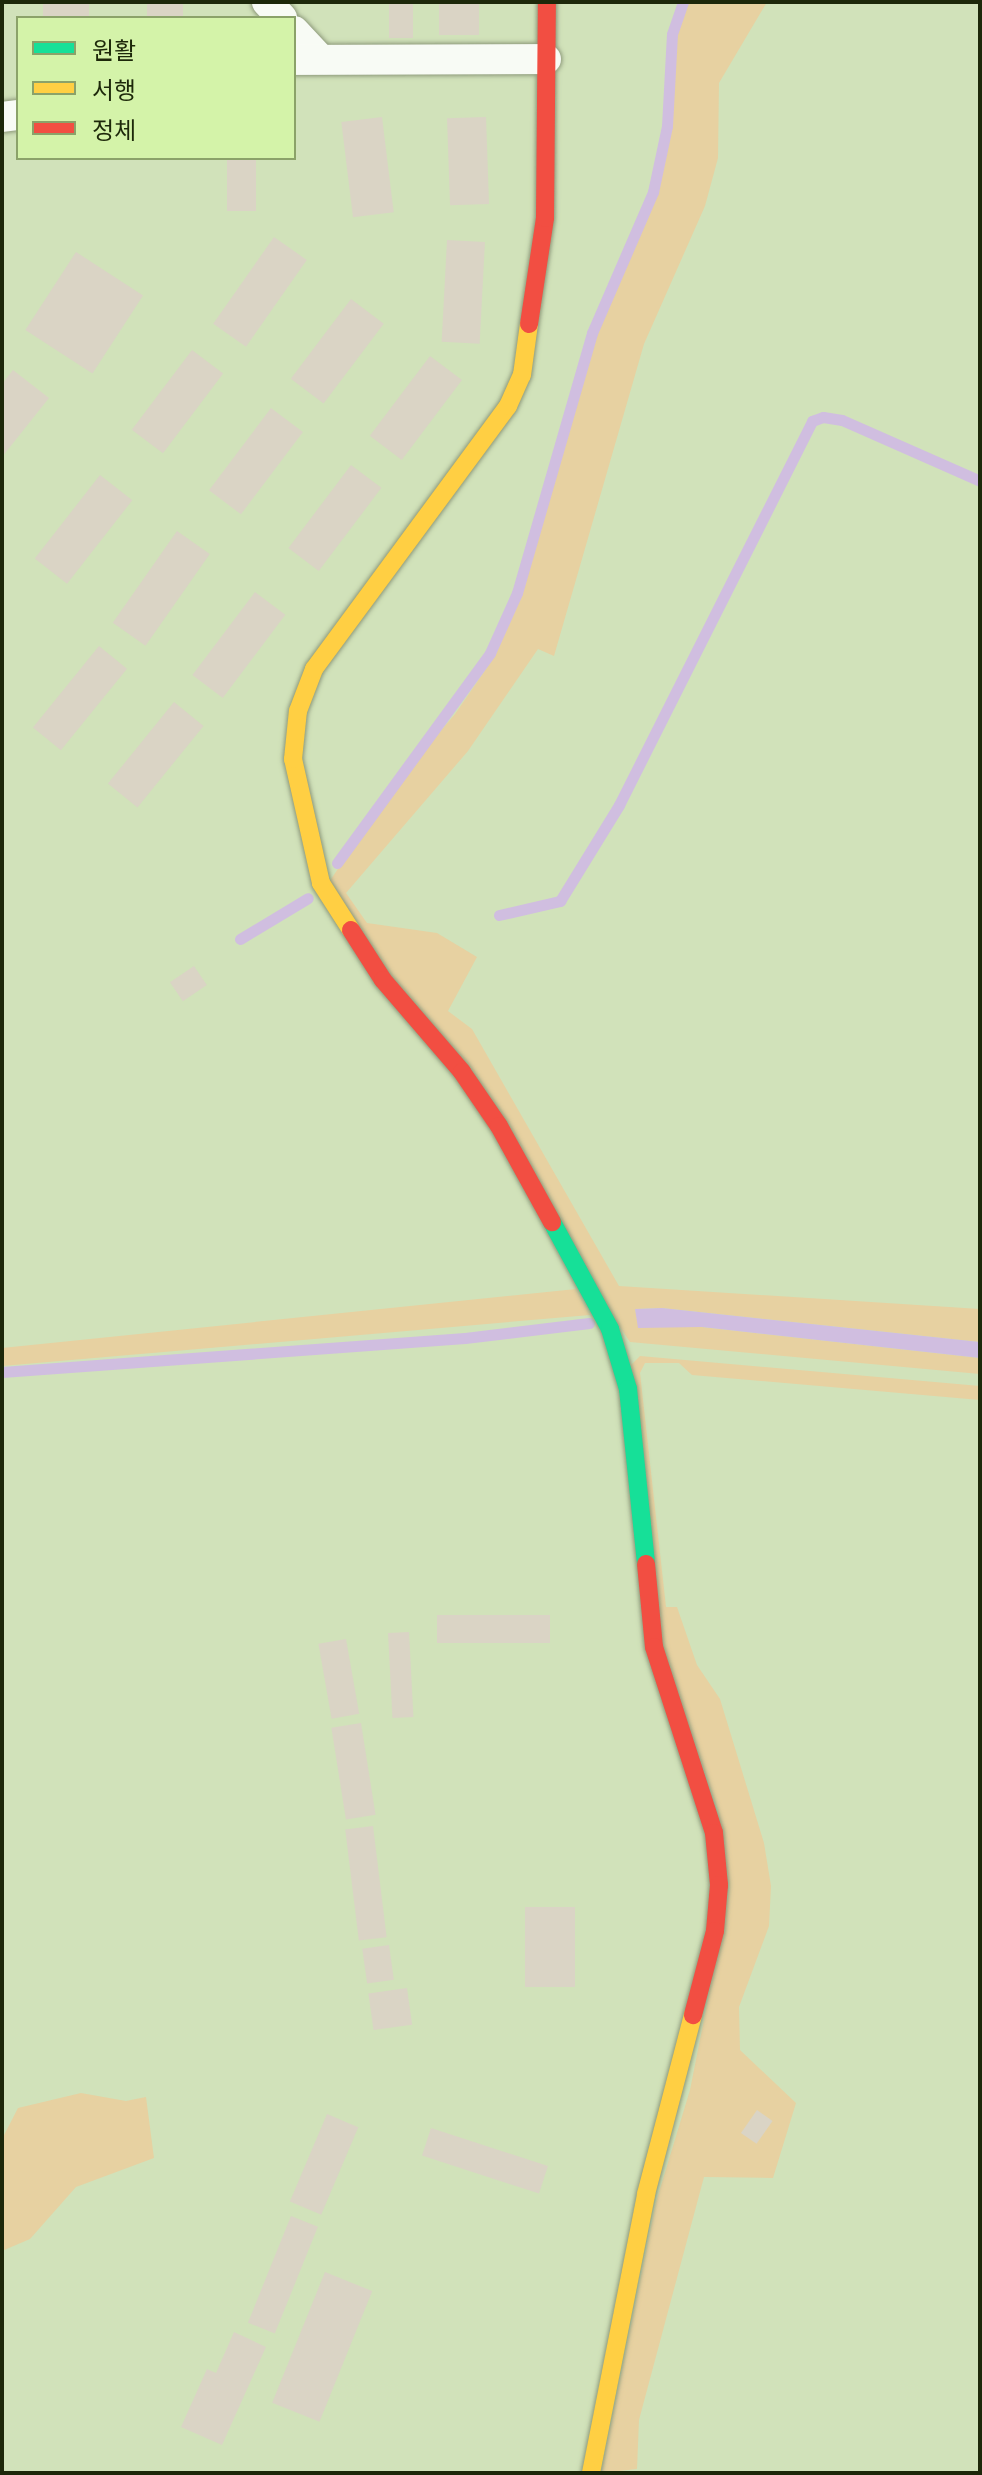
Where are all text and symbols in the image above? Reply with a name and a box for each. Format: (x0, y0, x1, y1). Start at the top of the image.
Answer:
legend (16, 16, 296, 160)
text: 원활 (92, 36, 136, 65)
text: 서행 (92, 76, 136, 105)
text: 정체 (92, 116, 136, 145)

